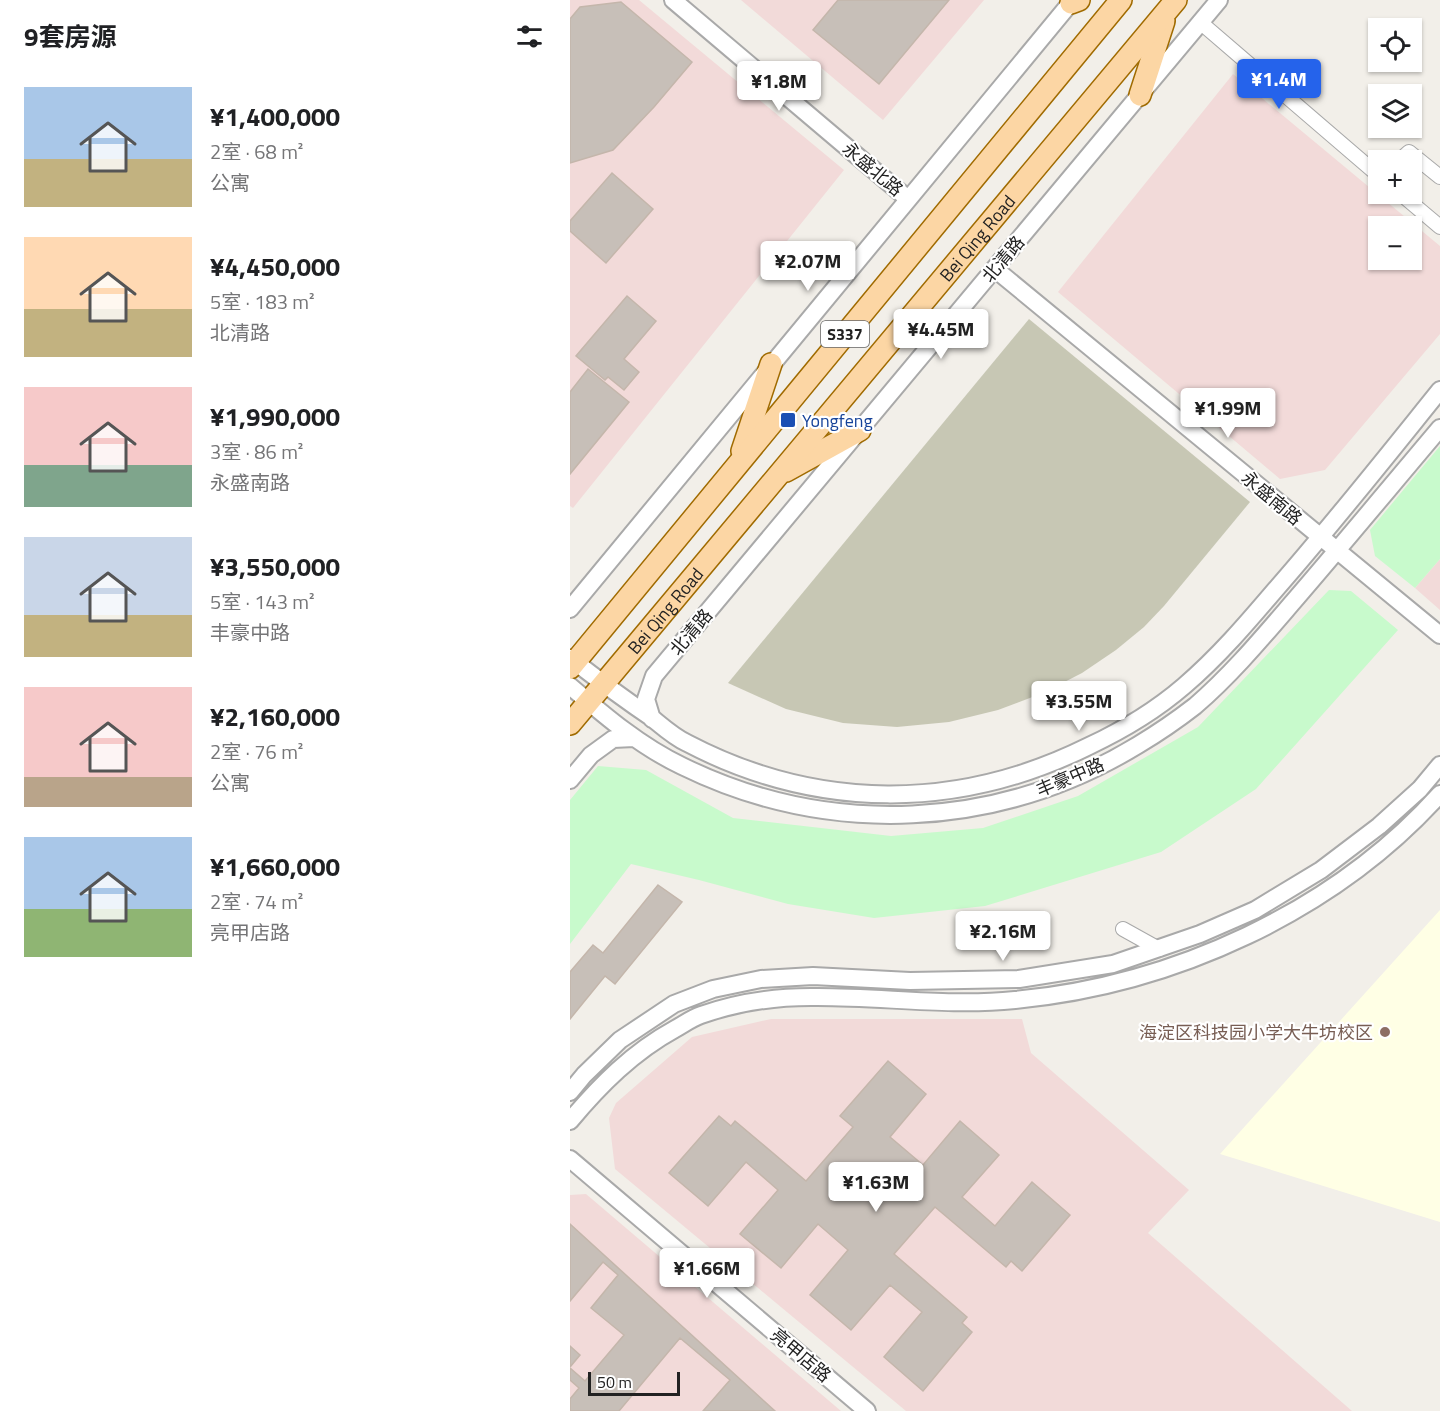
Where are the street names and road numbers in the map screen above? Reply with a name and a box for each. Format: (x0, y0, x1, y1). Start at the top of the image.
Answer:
street label: 永盛北路 (837, 136, 909, 202)
street label: Bei Qing Road (933, 189, 1021, 287)
street label: 北清路 (975, 230, 1031, 288)
road number: S337 (821, 321, 869, 347)
street label: 永盛南路 (1236, 465, 1308, 531)
street label: Bei Qing Road (621, 561, 709, 660)
street label: 北清路 (663, 603, 719, 661)
street label: 丰豪中路 (1032, 751, 1108, 803)
street label: 亮甲店路 (765, 1322, 837, 1388)

